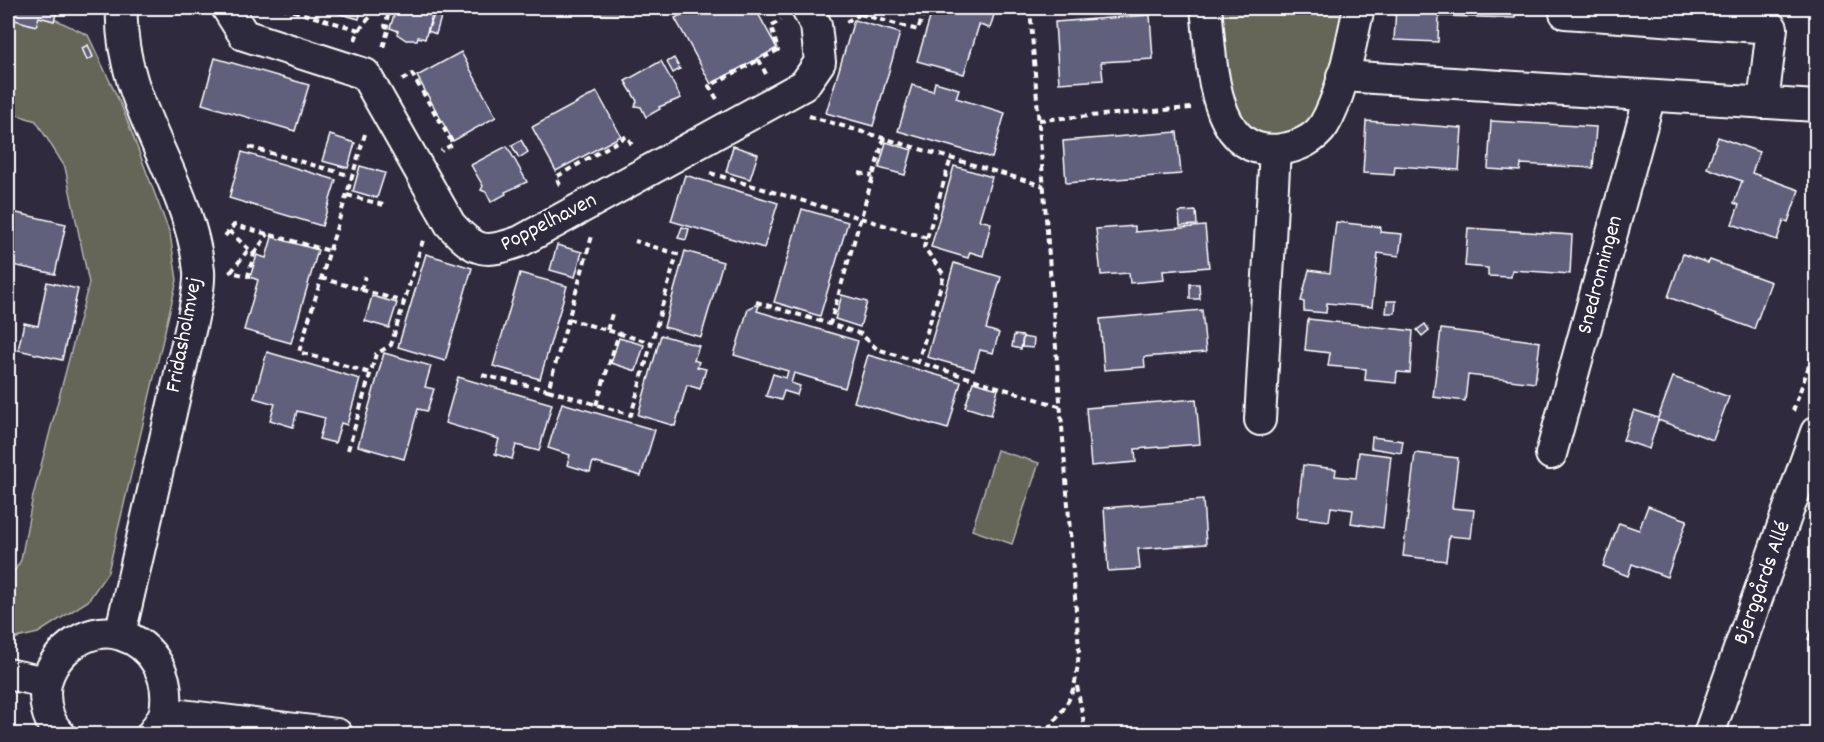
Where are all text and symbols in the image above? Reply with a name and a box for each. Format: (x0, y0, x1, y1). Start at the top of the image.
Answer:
street label: Poppelhaven (495, 185, 603, 261)
street label: Snedronningen (1570, 212, 1632, 338)
street label: Fridasholmvej (159, 275, 211, 395)
street label: Bjerggårds Allé (1726, 517, 1800, 649)

